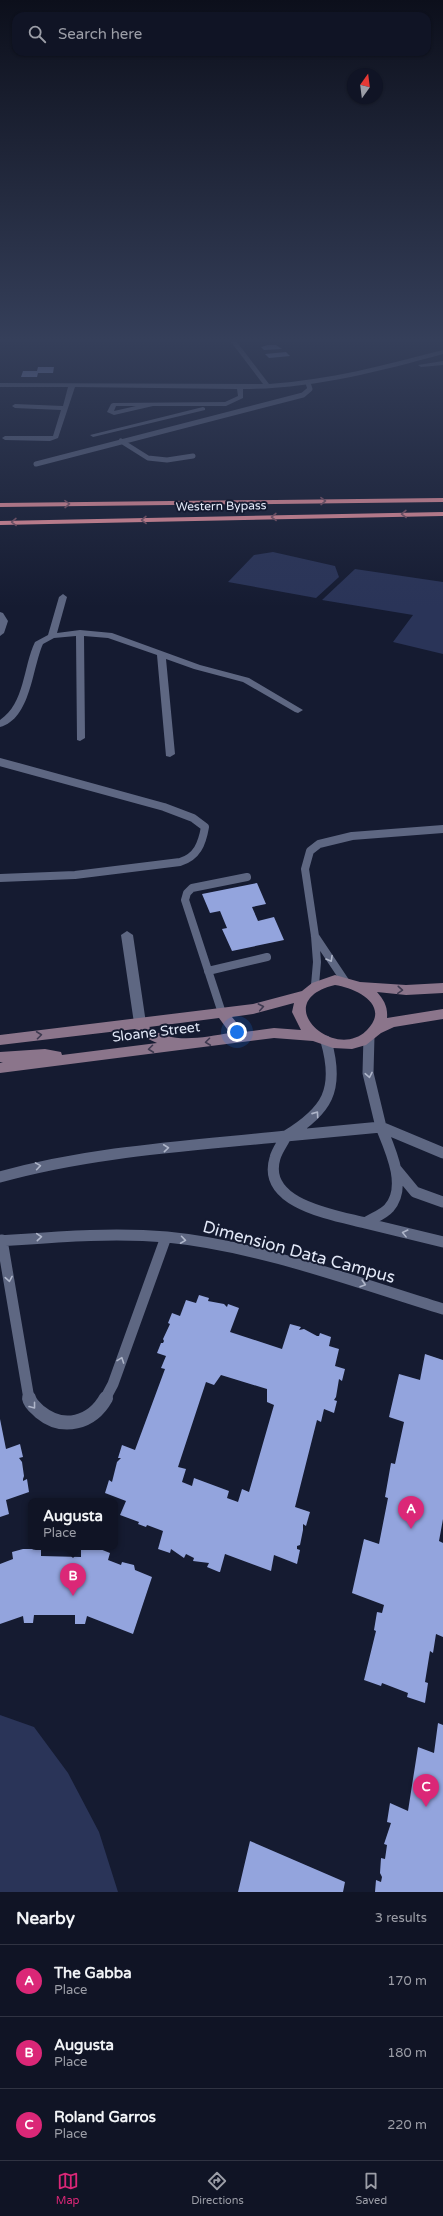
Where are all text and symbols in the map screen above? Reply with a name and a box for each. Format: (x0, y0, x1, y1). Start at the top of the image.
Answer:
search box (12, 12, 431, 56)
icon: search (26, 23, 48, 45)
text: Search here (58, 25, 142, 43)
north arrow (347, 68, 383, 104)
one-way arrow (320, 497, 326, 505)
street label: Western Bypass (175, 498, 267, 514)
one-way arrow (64, 500, 70, 508)
one-way arrow (401, 510, 407, 519)
one-way arrow (271, 513, 277, 521)
one-way arrow (141, 516, 147, 524)
one-way arrow (11, 518, 17, 526)
one-way arrow (325, 955, 332, 962)
one-way arrow (397, 985, 403, 994)
one-way arrow (258, 1004, 264, 1012)
street label: Sloane Street (111, 1018, 202, 1046)
your location (227, 1022, 247, 1042)
one-way arrow (36, 1031, 42, 1040)
one-way arrow (205, 1037, 211, 1046)
one-way arrow (148, 1044, 154, 1053)
one-way arrow (364, 1072, 373, 1078)
one-way arrow (311, 1111, 319, 1118)
one-way arrow (163, 1144, 169, 1153)
one-way arrow (34, 1162, 41, 1171)
street label: Dimension Data Campus (200, 1216, 398, 1288)
one-way arrow (402, 1229, 408, 1237)
one-way arrow (36, 1233, 42, 1242)
one-way arrow (179, 1235, 186, 1244)
one-way arrow (4, 1276, 13, 1282)
one-way arrow (359, 1280, 366, 1288)
one-way arrow (117, 1356, 125, 1363)
one-way arrow (29, 1401, 36, 1408)
pin: A (398, 1496, 424, 1529)
popup (28, 1498, 118, 1550)
text: Augusta (43, 1507, 103, 1525)
text: Place (43, 1525, 76, 1541)
pin: B (60, 1563, 86, 1596)
pin: C (413, 1774, 439, 1807)
text: Nearby (16, 1908, 75, 1929)
text: 3 results (375, 1910, 427, 1926)
text: The Gabba (54, 1964, 132, 1982)
text: A (24, 1973, 34, 1989)
text: 170 m (387, 1973, 427, 1989)
text: Place (54, 1982, 87, 1998)
text: Augusta (54, 2036, 114, 2054)
text: B (24, 2045, 34, 2061)
text: 180 m (387, 2045, 427, 2061)
text: Place (54, 2054, 87, 2070)
text: Roland Garros (54, 2108, 156, 2126)
text: C (24, 2117, 34, 2133)
text: 220 m (387, 2117, 427, 2133)
text: Place (54, 2126, 87, 2142)
tab: Map (56, 2170, 80, 2207)
tab: Directions (191, 2170, 244, 2207)
tab: Saved (355, 2170, 387, 2207)

